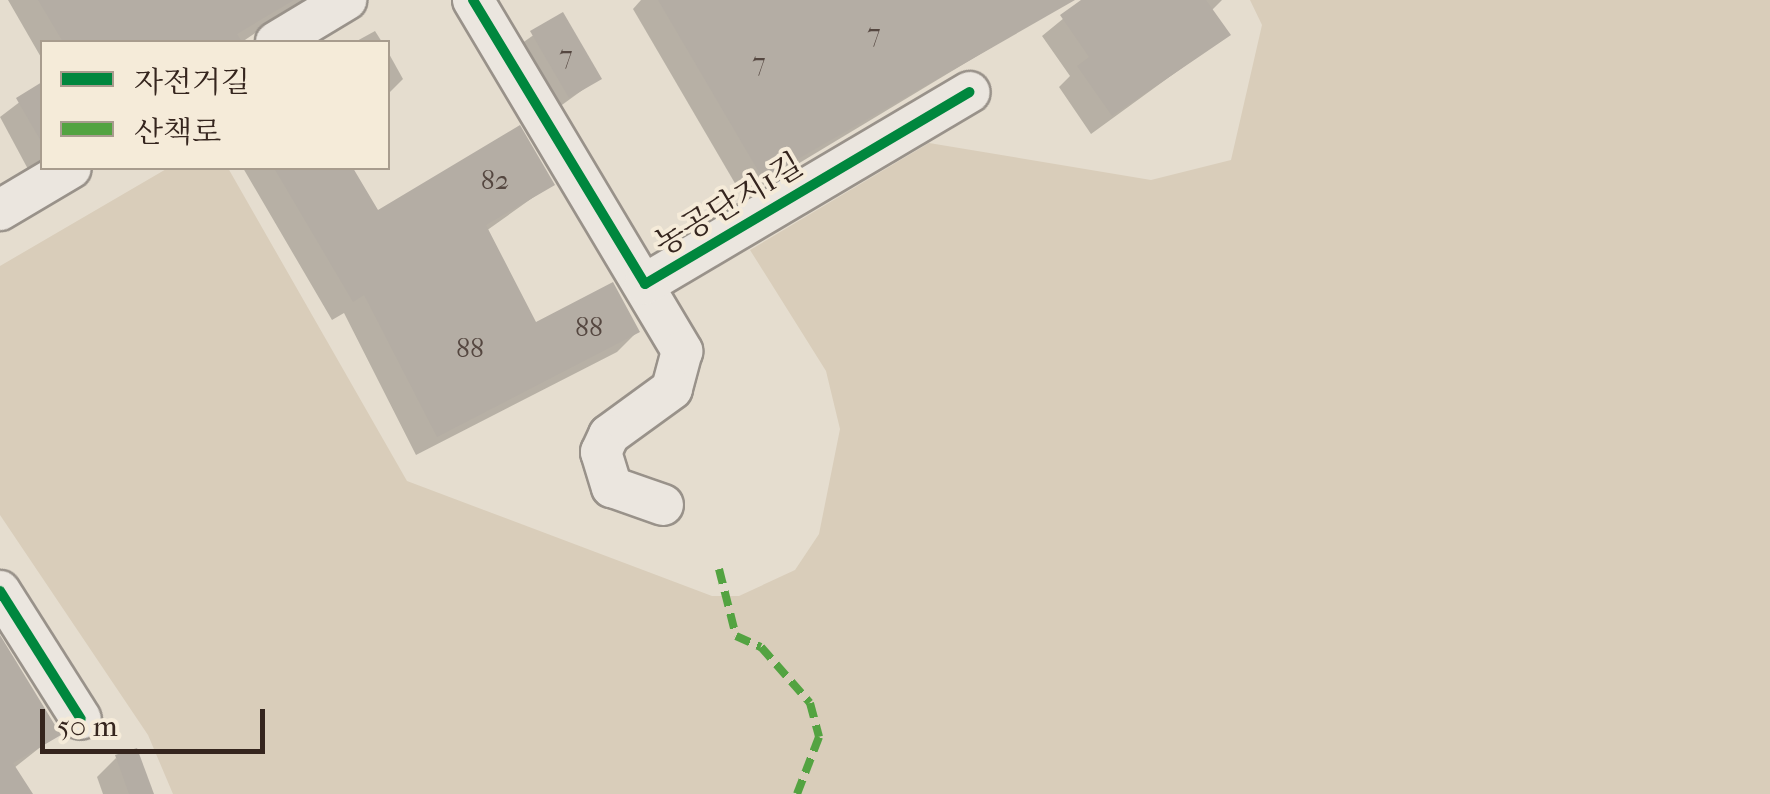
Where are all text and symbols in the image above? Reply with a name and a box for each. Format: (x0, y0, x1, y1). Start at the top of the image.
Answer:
house number: 7 (867, 16, 881, 50)
house number: 7 (559, 38, 573, 72)
legend (40, 40, 390, 170)
house number: 7 (752, 45, 766, 79)
text: 자전거길 (134, 65, 250, 100)
text: 산책로 (134, 115, 221, 150)
street label: 농공단지1길 (648, 146, 810, 264)
house number: 82 (481, 163, 509, 197)
house number: 88 (575, 310, 603, 344)
house number: 88 (456, 331, 484, 365)
scale bar (45, 689, 270, 751)
text: 50 m (57, 709, 118, 744)

